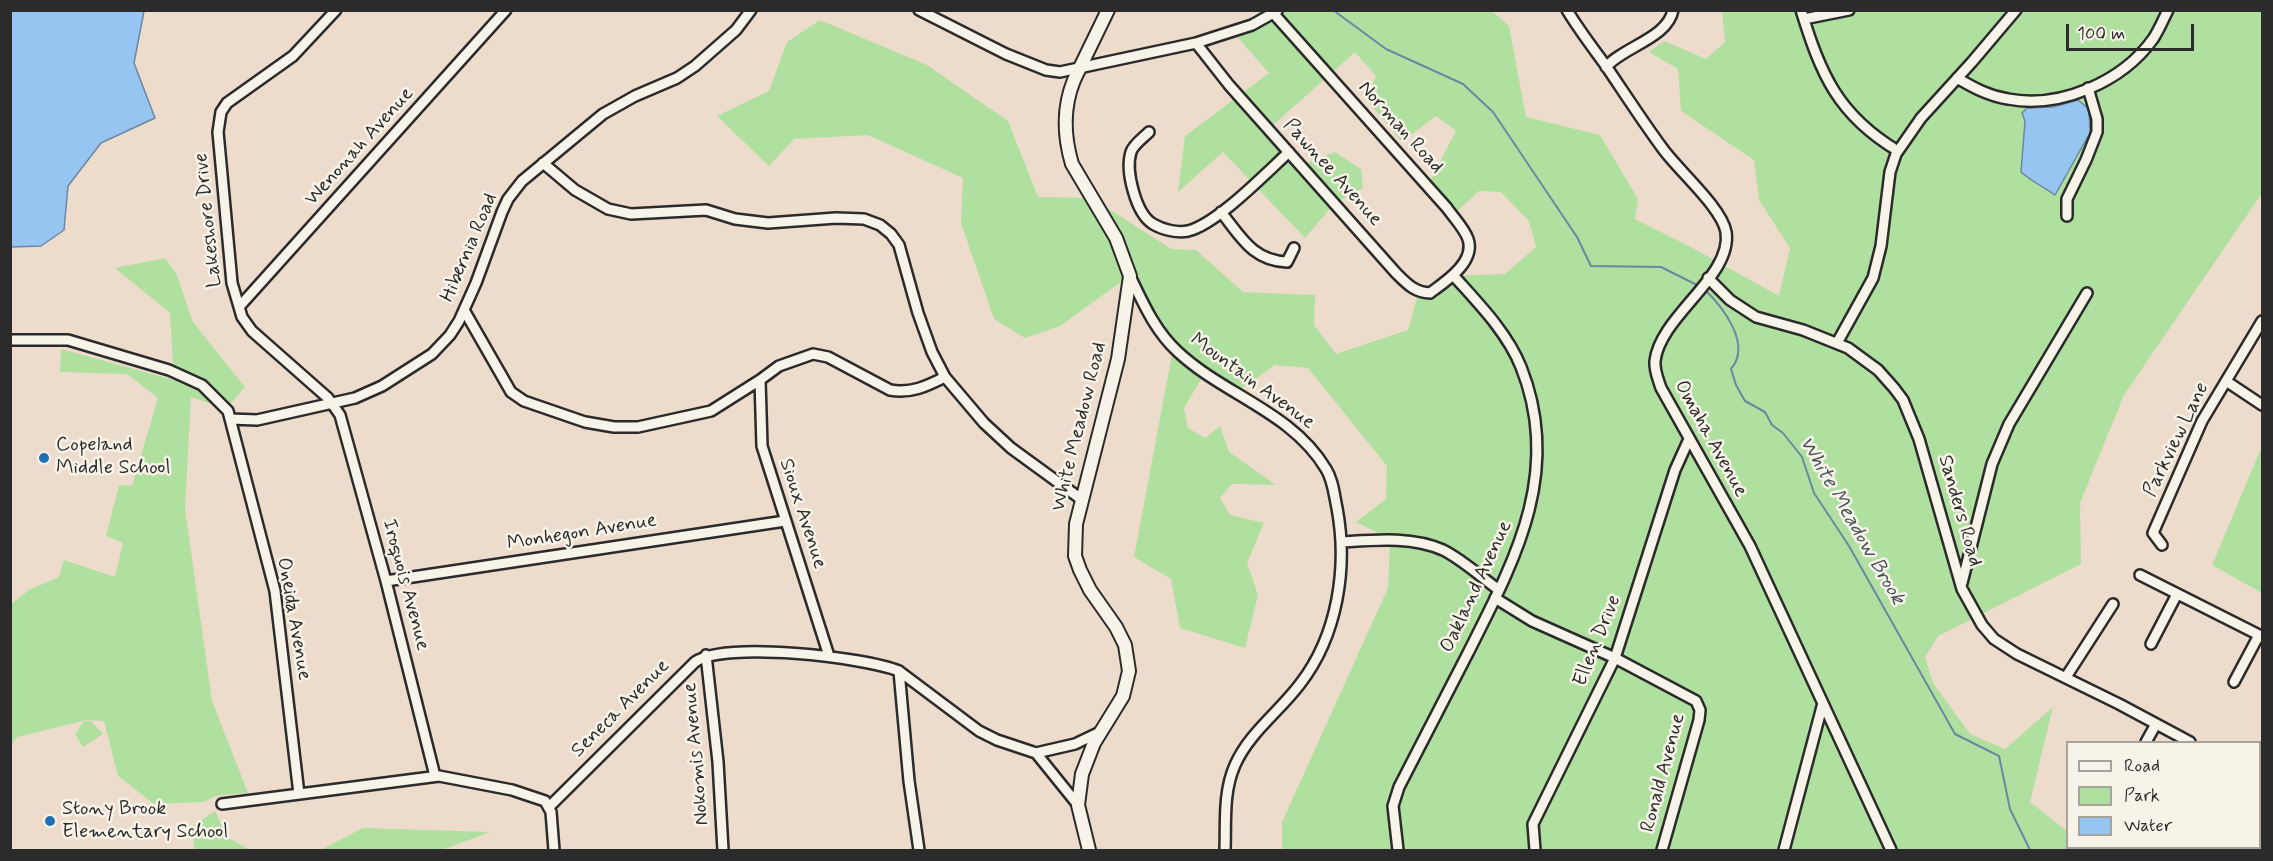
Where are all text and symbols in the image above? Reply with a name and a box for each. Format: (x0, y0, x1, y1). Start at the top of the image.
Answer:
scale bar (2069, 12, 2196, 50)
text: 100 m (2077, 22, 2125, 46)
street label: Norman Road (1352, 77, 1448, 179)
street label: Wenonah Avenue (301, 83, 419, 211)
street label: Pawnee Avenue (1277, 114, 1387, 232)
street label: Lakeshore Drive (190, 152, 228, 288)
street label: Hibernia Road (436, 190, 504, 306)
street label: Mountain Avenue (1185, 329, 1319, 435)
street label: White Meadow Road (1047, 340, 1113, 514)
street label: Omaha Avenue (1668, 376, 1752, 502)
street label: Parkview Lane (2139, 379, 2215, 501)
water label: White Meadow Brook (1793, 432, 1909, 610)
place label: Copeland Middle School (56, 434, 170, 481)
marker: Copeland Middle School (37, 451, 51, 465)
street label: Sanders Road (1932, 452, 1986, 570)
street label: Sioux Avenue (773, 456, 831, 572)
street label: Monhegon Avenue (505, 509, 659, 557)
street label: Iroquois Avenue (376, 517, 434, 653)
street label: Oakland Avenue (1436, 517, 1518, 657)
street label: Oneida Avenue (270, 556, 316, 682)
street label: Ellen Drive (1569, 592, 1627, 690)
street label: Seneca Avenue (567, 655, 675, 763)
street label: Nokomis Avenue (679, 682, 715, 826)
street label: Ronald Avenue (1637, 711, 1691, 835)
legend (2066, 741, 2261, 849)
text: Road (2124, 754, 2160, 778)
text: Park (2124, 784, 2160, 808)
place label: Stony Brook Elementary School (62, 798, 228, 845)
marker: Stony Brook Elementary School (43, 814, 57, 828)
text: Water (2124, 814, 2172, 838)

